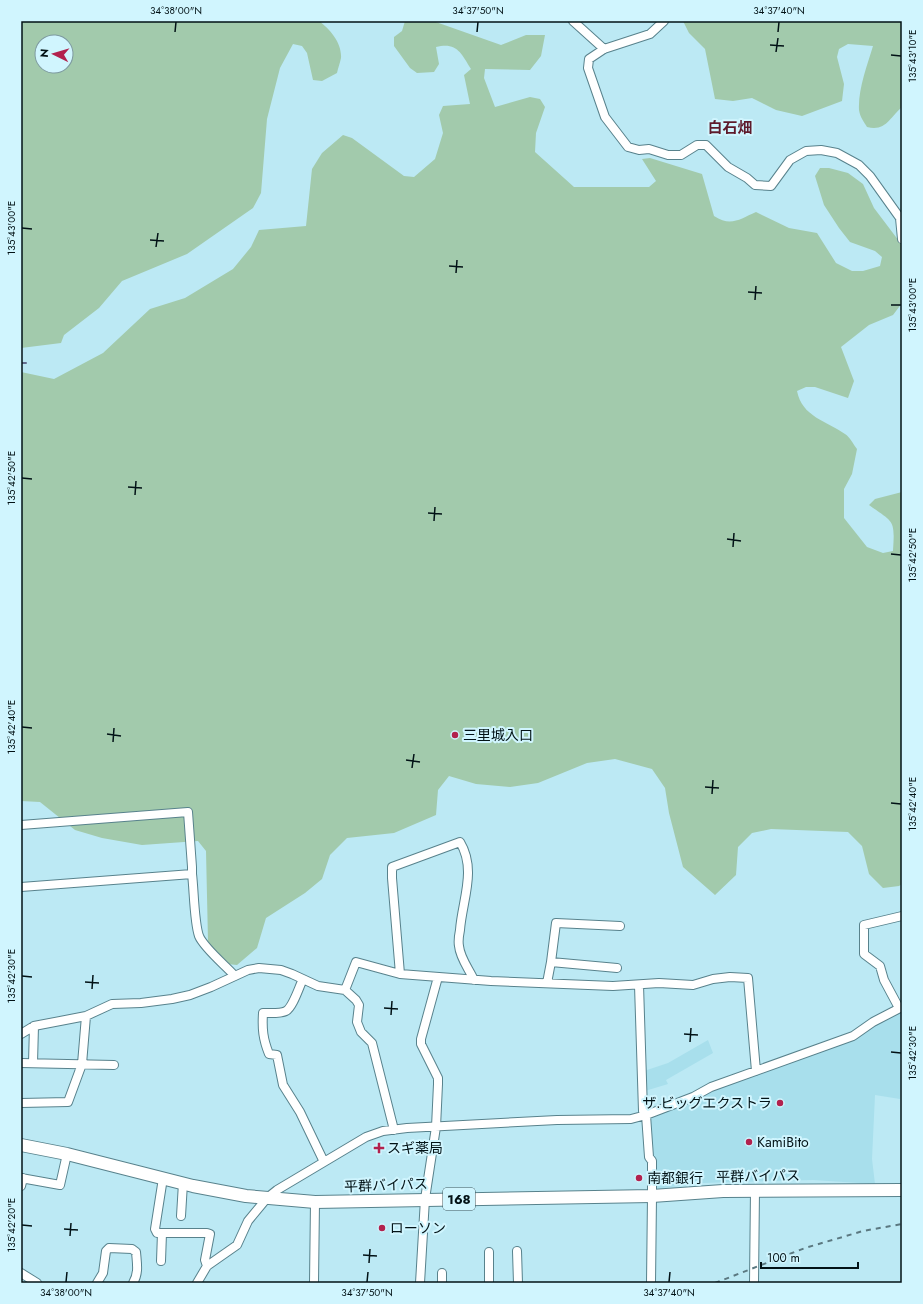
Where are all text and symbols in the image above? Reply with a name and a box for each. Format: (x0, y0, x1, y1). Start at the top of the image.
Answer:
text: 34°38'00"N (150, 3, 202, 18)
text: 34°37'50"N (452, 3, 504, 18)
text: 34°37'40"N (753, 3, 805, 18)
text: 135°43'10"E (905, 29, 920, 83)
north arrow (34, 34, 74, 74)
text: N (36, 48, 52, 58)
district label: 白石畑 (707, 117, 753, 139)
text: 135°43'00"E (4, 201, 19, 255)
text: 135°43'00"E (905, 278, 920, 332)
text: 135°42'50"E (4, 451, 19, 505)
text: 135°42'50"E (905, 528, 920, 582)
text: 135°42'40"E (4, 700, 19, 754)
place label: 三里城入口 (463, 725, 533, 745)
marker: 三里城入口 (450, 730, 460, 740)
text: 135°42'40"E (905, 777, 920, 831)
text: 135°42'30"E (4, 949, 19, 1003)
text: 135°42'30"E (905, 1026, 920, 1080)
place label: ザ.ビッグエクストラ (642, 1093, 772, 1113)
marker: ザ.ビッグエクストラ (775, 1098, 785, 1108)
place label: KamiBito (757, 1132, 809, 1152)
marker: KamiBito (744, 1137, 754, 1147)
place label: スギ薬局 (387, 1138, 443, 1158)
marker: スギ薬局 (374, 1143, 384, 1153)
street label: 平群バイパス (716, 1165, 800, 1187)
place label: 南都銀行 (647, 1168, 703, 1188)
marker: 南都銀行 (634, 1173, 644, 1183)
street label: 平群バイパス (344, 1174, 428, 1196)
road number: 168 (443, 1188, 475, 1210)
text: 135°42'20"E (4, 1198, 19, 1252)
place label: ローソン (390, 1218, 446, 1238)
marker: ローソン (377, 1223, 387, 1233)
scale bar (761, 1244, 858, 1270)
text: 100 m (767, 1249, 800, 1267)
text: 34°38'00"N (40, 1285, 92, 1300)
text: 34°37'50"N (341, 1285, 393, 1300)
text: 34°37'40"N (643, 1285, 695, 1300)

